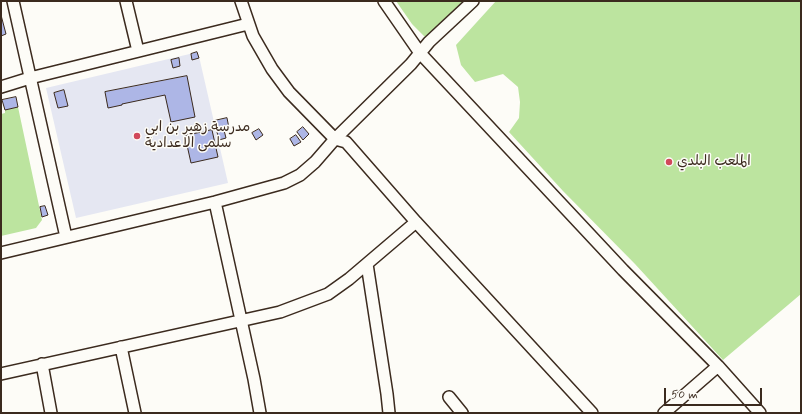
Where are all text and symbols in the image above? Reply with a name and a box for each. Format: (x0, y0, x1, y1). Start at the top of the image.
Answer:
place label: مدرسة زهير بن ابي سلمى الاعدادية (145, 120, 250, 152)
marker: مدرسة زهير بن ابي سلمى الاعدادية (132, 131, 142, 141)
place label: الملعب البلدي (677, 154, 751, 170)
marker: الملعب البلدي (664, 157, 674, 167)
scale bar (666, 380, 764, 406)
text: 50 m (671, 387, 698, 403)

